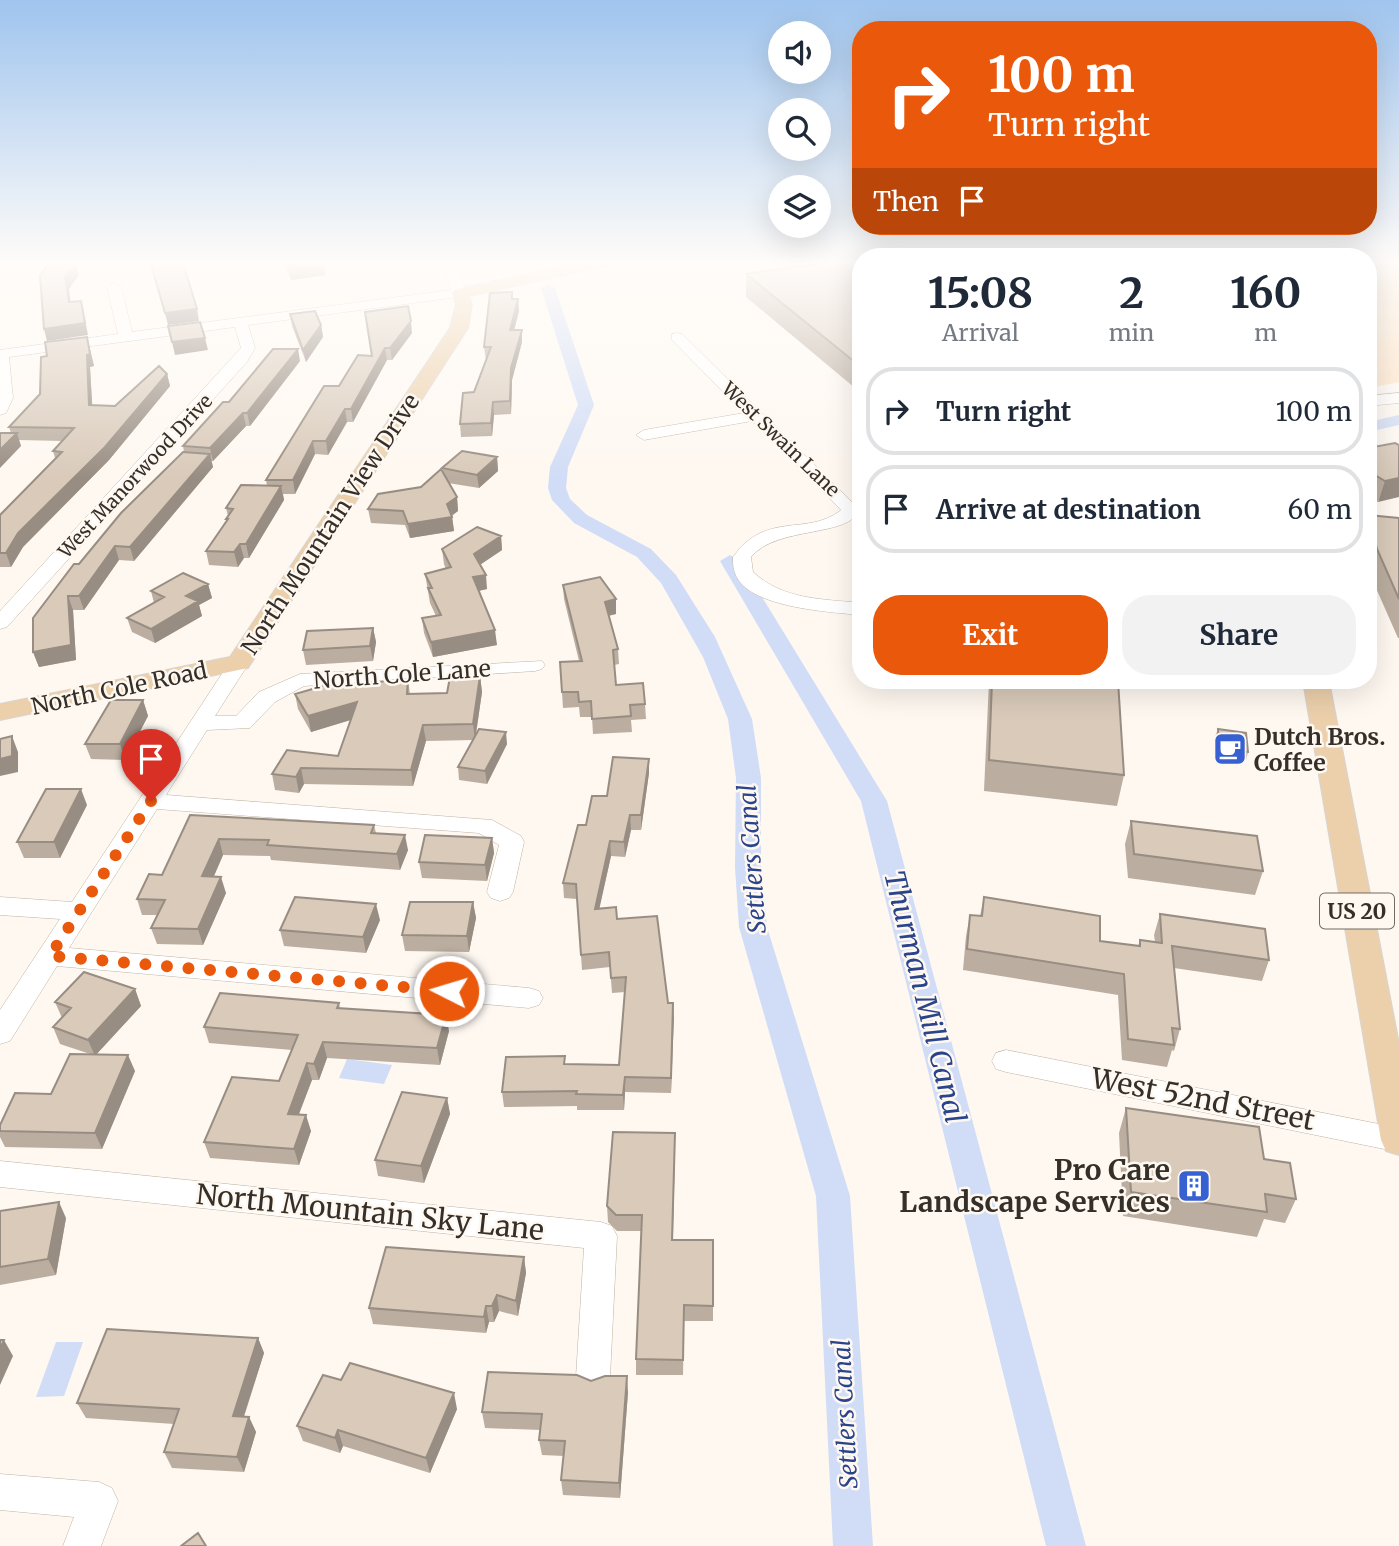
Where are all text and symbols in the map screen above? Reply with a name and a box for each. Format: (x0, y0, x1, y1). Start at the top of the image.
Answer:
map controls (768, 21, 831, 238)
button: sound (768, 21, 831, 84)
text: 100 m (988, 44, 1135, 105)
icon: right (873, 49, 964, 140)
button: search (768, 98, 831, 161)
text: Turn right (988, 105, 1150, 145)
button: layers (768, 175, 831, 238)
icon: arrive (953, 182, 991, 220)
text: Then (873, 185, 939, 218)
text: 15:08 (928, 267, 1033, 319)
text: 2 (1119, 267, 1144, 319)
text: 160 (1230, 267, 1301, 319)
text: Arrival (942, 318, 1019, 347)
text: min (1109, 318, 1154, 347)
text: m (1254, 318, 1277, 347)
street label: West Swain Lane (716, 376, 845, 501)
street label: North Mountain View Drive (235, 388, 425, 660)
street label: West Manorwood Drive (52, 389, 217, 564)
icon: right (877, 392, 915, 430)
text: Turn right (936, 395, 1071, 428)
text: 100 m (1276, 395, 1352, 428)
icon: arrive (877, 490, 915, 528)
text: Arrive at destination (936, 493, 1201, 526)
text: 60 m (1288, 493, 1352, 526)
button: Exit (873, 595, 1108, 675)
button: Share (1122, 595, 1356, 675)
street label: North Cole Lane (312, 653, 492, 695)
street label: North Cole Road (28, 655, 210, 721)
place label: Dutch Bros. Coffee (1254, 722, 1386, 777)
pin (121, 729, 181, 801)
cafe icon: Dutch Bros. Coffee (1211, 730, 1249, 768)
icon: arrive (132, 740, 170, 778)
water label: Settlers Canal (731, 783, 773, 935)
water label: Thurman Mill Canal (876, 867, 974, 1127)
road number: US 20 (1320, 894, 1394, 928)
position arrow (412, 954, 486, 1028)
street label: West 52nd Street (1087, 1060, 1318, 1138)
place label: Pro Care Landscape Services (899, 1152, 1170, 1220)
building icon: Pro Care Landscape Services (1175, 1167, 1213, 1205)
street label: North Mountain Sky Lane (194, 1176, 546, 1248)
water label: Settlers Canal (826, 1339, 864, 1489)

